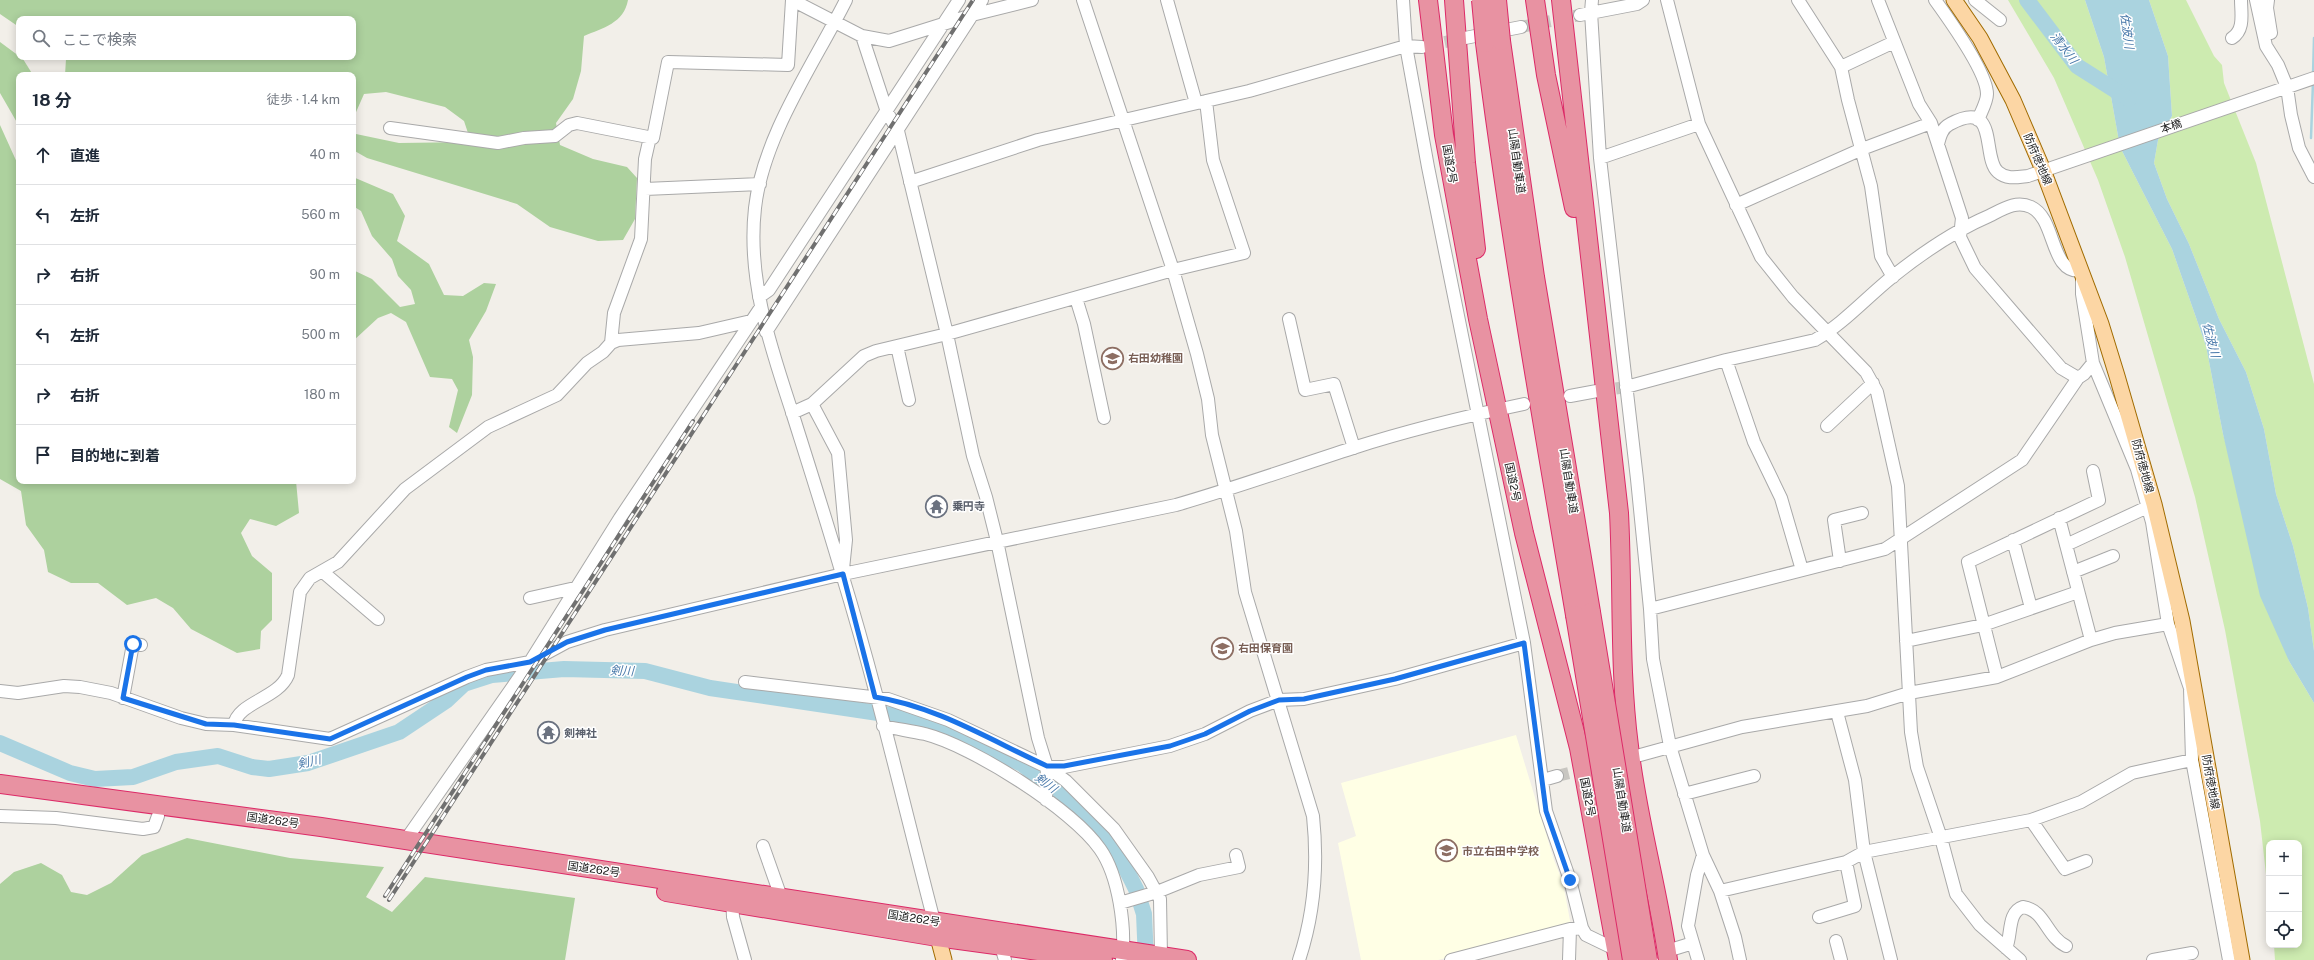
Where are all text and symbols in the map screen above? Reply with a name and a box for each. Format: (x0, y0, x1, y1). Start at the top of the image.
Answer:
water label: 佐波川 (2118, 12, 2137, 52)
search box (16, 16, 356, 60)
icon: search (30, 27, 52, 49)
water label: 清水川 (2047, 30, 2082, 68)
text: ここで検索 (62, 31, 137, 48)
text: 18 分 (32, 90, 72, 110)
text: 徒歩 · 1.4 km (267, 92, 340, 107)
street label: 本橋 (2159, 117, 2183, 135)
street label: 山陽自動車道 (1506, 127, 1528, 195)
street label: 防府徳地線 (2022, 131, 2054, 187)
street label: 国道2号 (1441, 143, 1459, 185)
icon: ahead (32, 144, 54, 166)
text: 直進 (70, 147, 100, 164)
text: 40 m (309, 147, 340, 162)
icon: left (32, 204, 54, 226)
text: 左折 (70, 207, 100, 224)
text: 560 m (301, 207, 340, 222)
icon: right (32, 264, 54, 286)
text: 右折 (70, 267, 100, 284)
text: 90 m (310, 267, 340, 282)
water label: 佐波川 (2200, 321, 2223, 361)
icon: left (32, 324, 54, 346)
text: 左折 (70, 327, 100, 344)
text: 500 m (301, 327, 340, 342)
school or university icon: 右田幼稚園 (1099, 345, 1125, 371)
place label: 右田幼稚園 (1128, 352, 1183, 364)
icon: right (32, 384, 54, 406)
text: 右折 (70, 387, 100, 404)
text: 180 m (304, 387, 340, 402)
street label: 防府徳地線 (2130, 438, 2156, 494)
icon: arrive (32, 444, 54, 466)
text: 目的地に到着 (70, 447, 160, 464)
street label: 山陽自動車道 (1558, 447, 1580, 515)
street label: 国道2号 (1503, 461, 1523, 503)
temple icon: 乗円寺 (923, 493, 949, 519)
place label: 乗円寺 (952, 500, 985, 512)
route start (124, 635, 142, 653)
school or university icon: 右田保育園 (1209, 635, 1235, 661)
place label: 右田保育園 (1238, 642, 1293, 654)
water label: 剣川 (610, 664, 636, 678)
temple icon: 剣神社 (535, 720, 561, 746)
place label: 剣神社 (564, 727, 597, 739)
water label: 剣川 (296, 752, 324, 772)
street label: 防府徳地線 (2200, 754, 2222, 810)
street label: 山陽自動車道 (1611, 766, 1633, 834)
water label: 剣川 (1032, 770, 1061, 797)
street label: 国道2号 (1578, 776, 1598, 818)
street label: 国道262号 (246, 810, 300, 830)
school or university icon: 市立右田中学校 (1433, 838, 1459, 864)
map controls (2266, 840, 2302, 948)
button: + (2266, 840, 2302, 876)
place label: 市立右田中学校 (1462, 845, 1539, 857)
street label: 国道262号 (567, 859, 621, 879)
route end (1561, 871, 1579, 889)
button: − (2266, 876, 2302, 912)
street label: 国道262号 (887, 908, 941, 928)
button: locate (2266, 912, 2302, 948)

